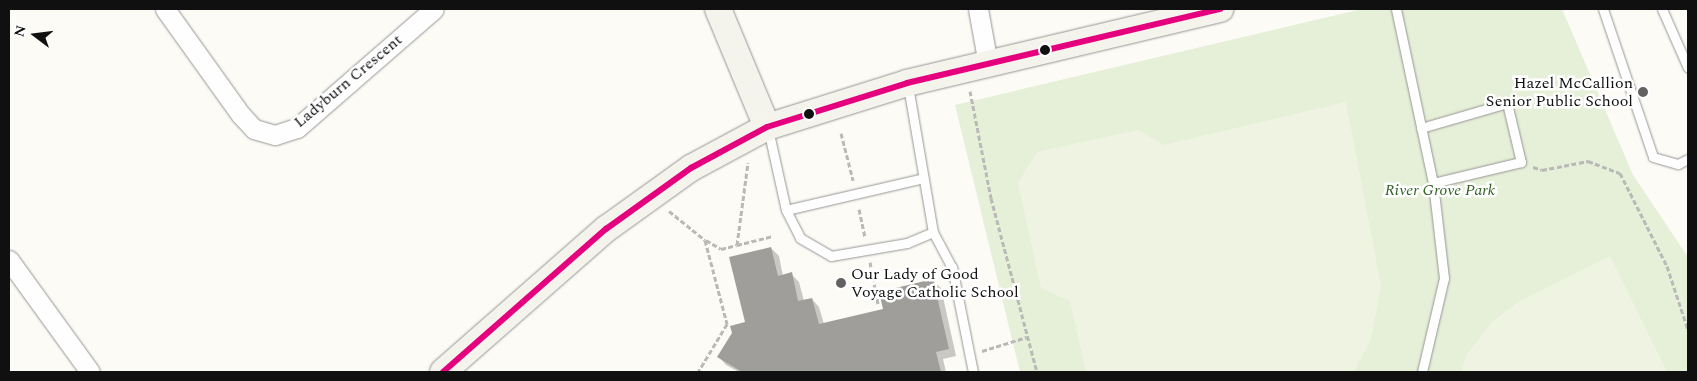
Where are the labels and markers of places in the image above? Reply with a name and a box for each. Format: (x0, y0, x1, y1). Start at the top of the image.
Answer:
unlabelled marker (1040, 45, 1050, 55)
place label: Hazel McCallion Senior Public School (1486, 73, 1633, 111)
marker: Hazel McCallion Senior Public School (1637, 86, 1649, 98)
unlabelled marker (804, 109, 814, 119)
place label: Our Lady of Good Voyage Catholic School (851, 264, 1019, 302)
marker: Our Lady of Good Voyage Catholic School (835, 277, 847, 289)

